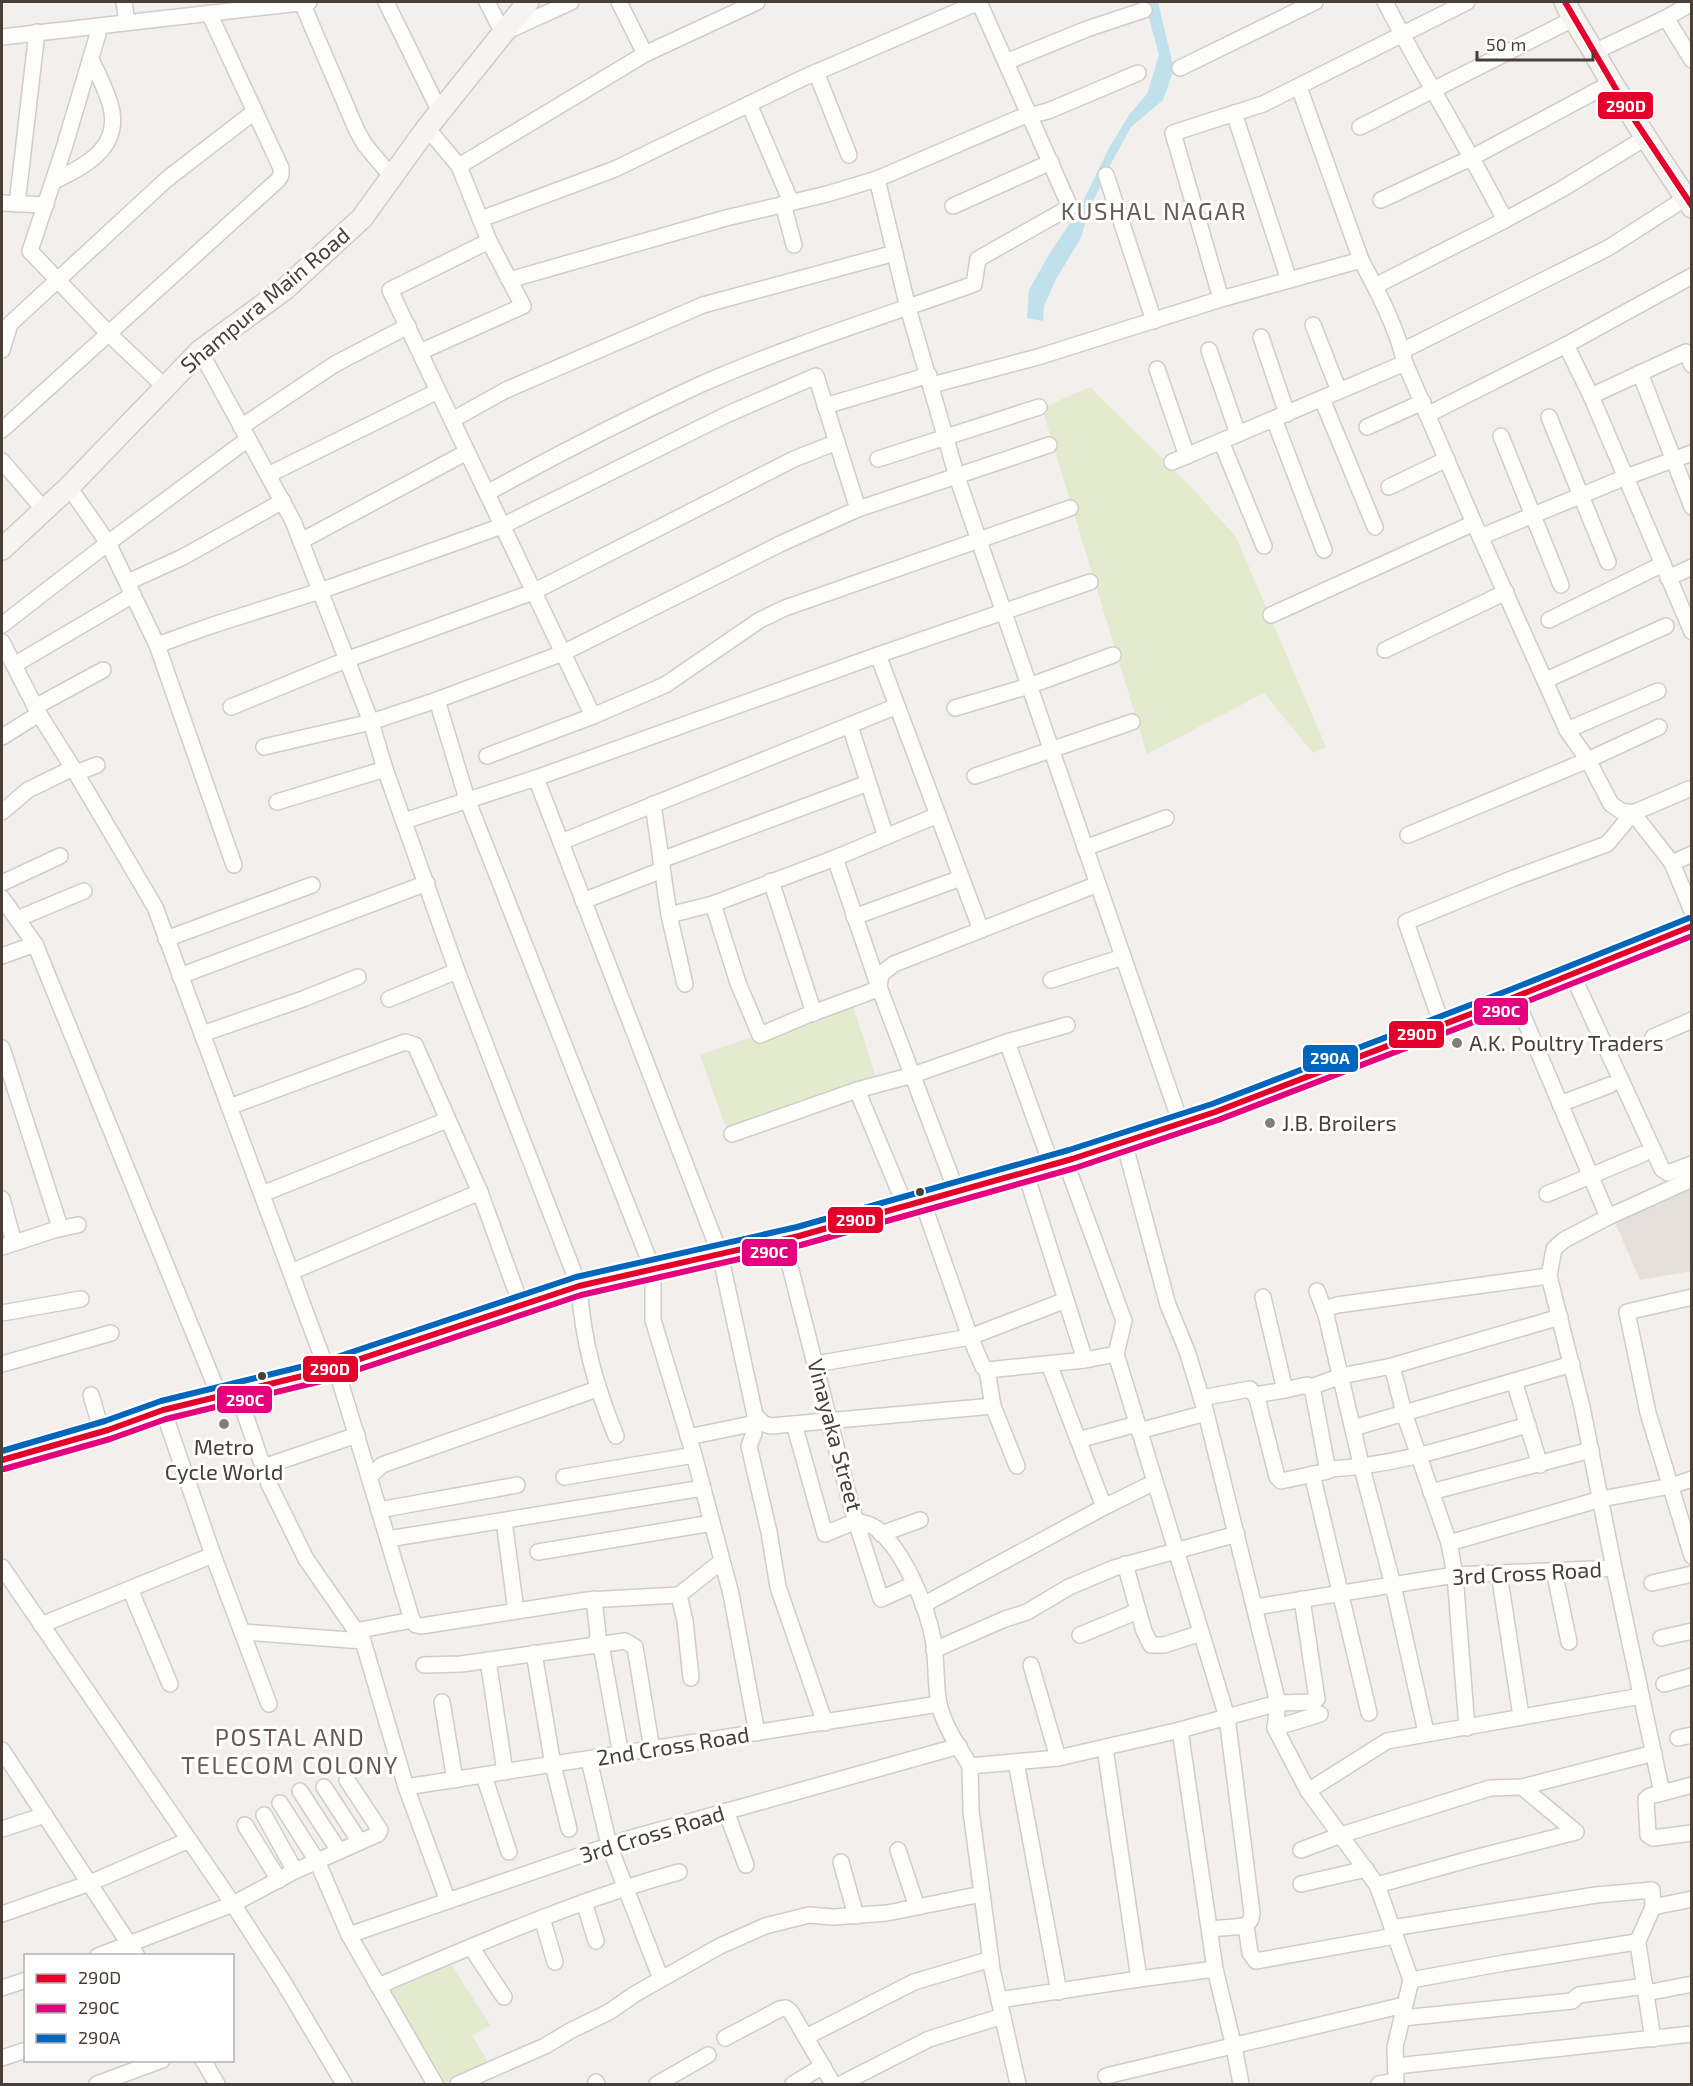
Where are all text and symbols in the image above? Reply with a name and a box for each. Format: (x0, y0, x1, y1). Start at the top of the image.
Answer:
scale bar (1477, 24, 1592, 62)
text: 50 m (1486, 33, 1526, 55)
line badge: 290D (1597, 91, 1654, 120)
text: 290D (1606, 96, 1646, 115)
district label: KUSHAL NAGAR (1061, 196, 1247, 225)
street label: Shampura Main Road (175, 221, 354, 378)
line badge: 290C (1473, 997, 1529, 1026)
text: 290C (1482, 1001, 1520, 1020)
line badge: 290D (1388, 1020, 1445, 1049)
text: 290D (1397, 1024, 1437, 1043)
place label: A.K. Poultry Traders (1469, 1029, 1664, 1055)
marker: A.K. Poultry Traders (1450, 1036, 1464, 1050)
line badge: 290A (1302, 1044, 1359, 1073)
text: 290A (1310, 1048, 1350, 1067)
place label: J.B. Broilers (1282, 1109, 1397, 1135)
marker: J.B. Broilers (1263, 1116, 1277, 1130)
unlabelled marker (914, 1186, 926, 1198)
line badge: 290D (827, 1206, 884, 1234)
text: 290D (836, 1210, 876, 1229)
line badge: 290C (741, 1238, 798, 1267)
text: 290C (750, 1242, 788, 1261)
line badge: 290D (302, 1355, 359, 1383)
street label: Vinayaka Street (803, 1356, 869, 1514)
text: 290D (310, 1359, 350, 1378)
unlabelled marker (256, 1370, 268, 1382)
line badge: 290C (216, 1385, 273, 1414)
text: 290C (226, 1390, 264, 1409)
marker: Metro Cycle World (217, 1417, 231, 1431)
place label: Metro Cycle World (165, 1433, 283, 1484)
street label: 3rd Cross Road (1451, 1555, 1602, 1589)
street label: 2nd Cross Road (595, 1720, 751, 1770)
district label: POSTAL AND TELECOM COLONY (181, 1722, 399, 1779)
street label: 3rd Cross Road (576, 1799, 727, 1867)
legend (24, 1954, 234, 2062)
text: 290D (78, 1966, 121, 1988)
text: 290C (78, 1996, 120, 2018)
text: 290A (78, 2026, 121, 2048)

